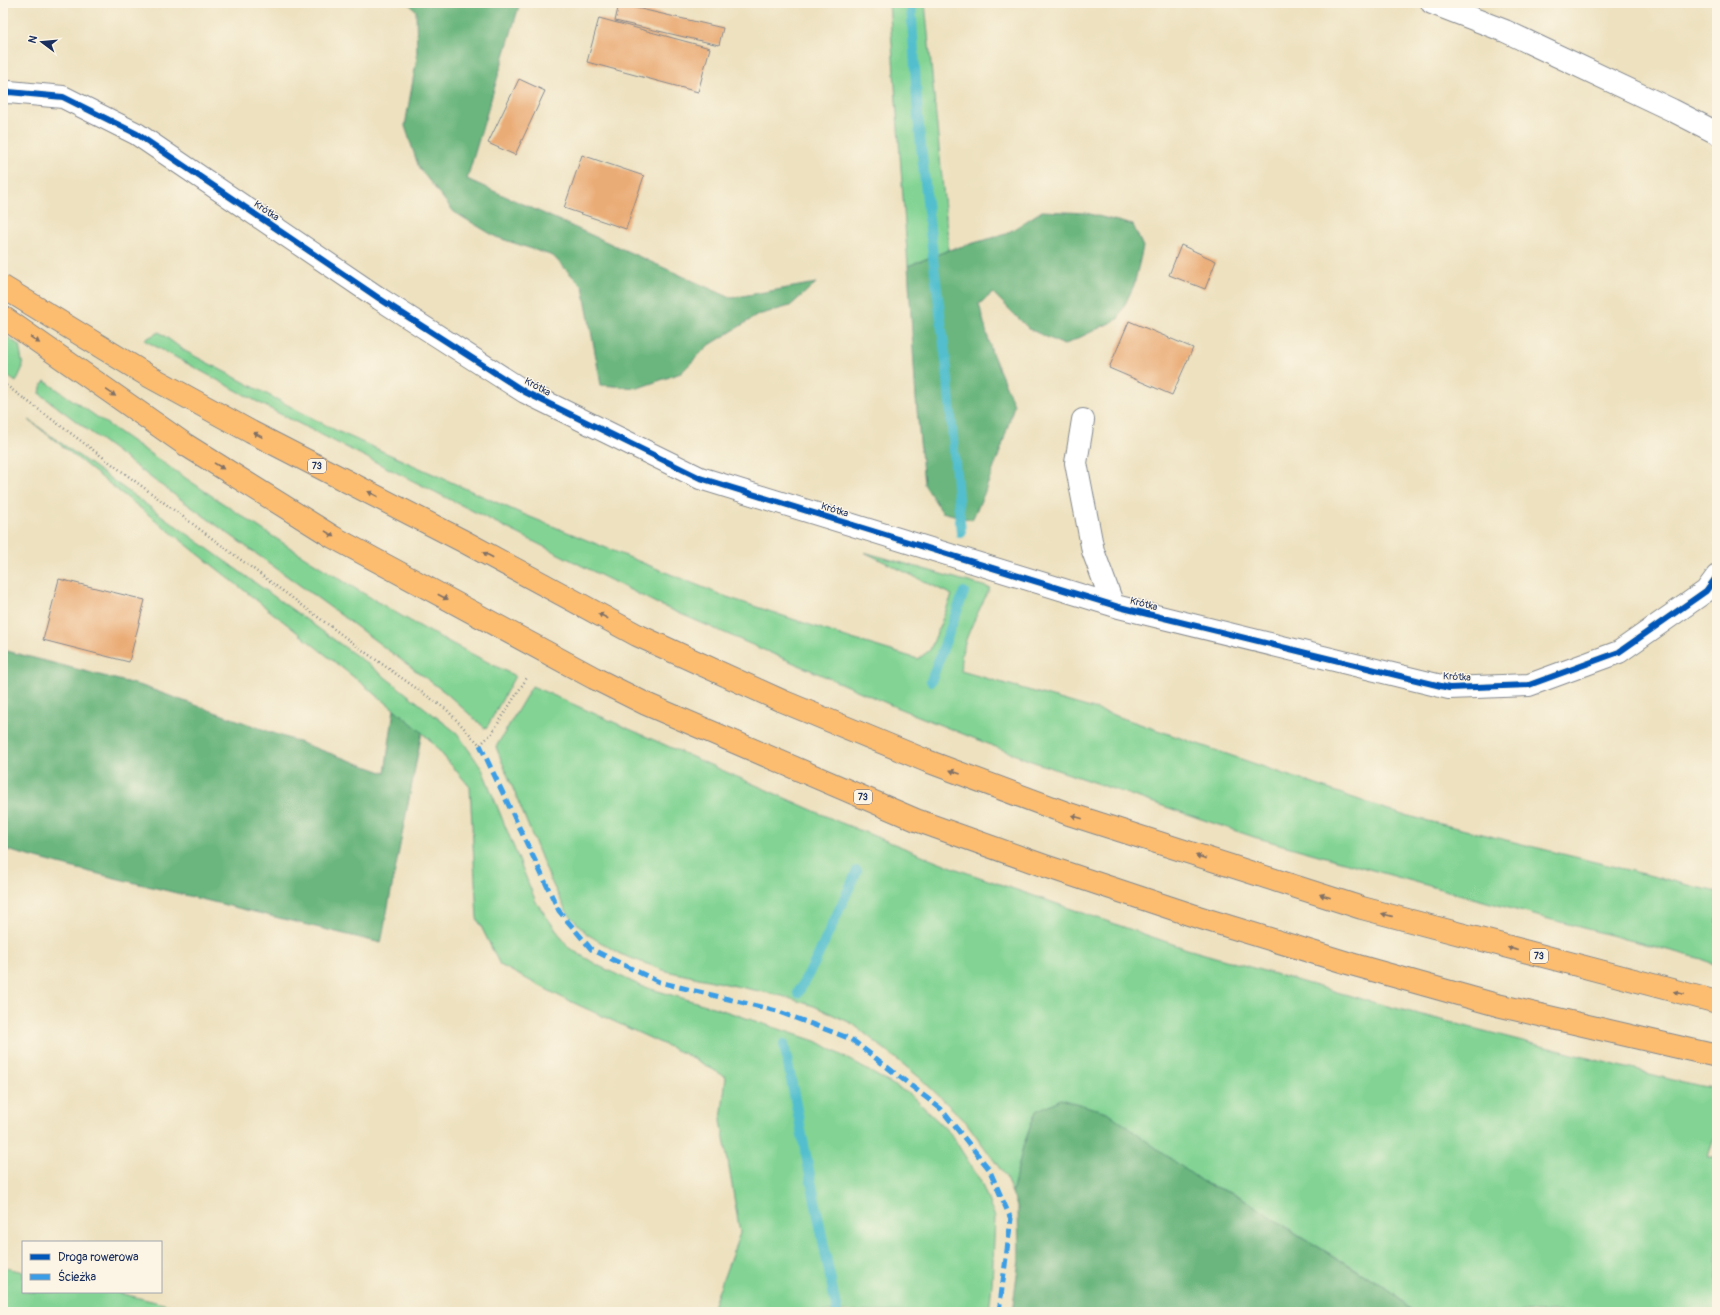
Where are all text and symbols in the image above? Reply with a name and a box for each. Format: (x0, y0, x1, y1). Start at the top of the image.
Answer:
north arrow (22, 22, 62, 62)
text: N (26, 33, 40, 45)
street label: Krótka (252, 198, 282, 224)
one-way arrow (30, 336, 40, 344)
street label: Krótka (522, 375, 553, 399)
one-way arrow (106, 389, 117, 397)
one-way arrow (252, 432, 264, 438)
road number: 73 (308, 459, 326, 473)
one-way arrow (214, 462, 225, 469)
one-way arrow (367, 491, 379, 498)
street label: Krótka (820, 500, 850, 520)
one-way arrow (324, 531, 336, 538)
one-way arrow (483, 551, 494, 558)
one-way arrow (438, 594, 449, 601)
street label: Krótka (1129, 595, 1159, 613)
one-way arrow (597, 613, 609, 619)
street label: Krótka (1443, 670, 1472, 684)
one-way arrow (949, 768, 961, 774)
road number: 73 (854, 790, 872, 804)
one-way arrow (1071, 814, 1083, 820)
one-way arrow (1194, 854, 1206, 860)
one-way arrow (1318, 893, 1330, 899)
one-way arrow (1381, 912, 1393, 918)
one-way arrow (1507, 946, 1519, 952)
road number: 73 (1530, 949, 1548, 963)
one-way arrow (1673, 989, 1685, 995)
legend (22, 1241, 162, 1293)
text: Droga rowerowa (58, 1250, 139, 1265)
text: Ścieżka (58, 1269, 96, 1285)

